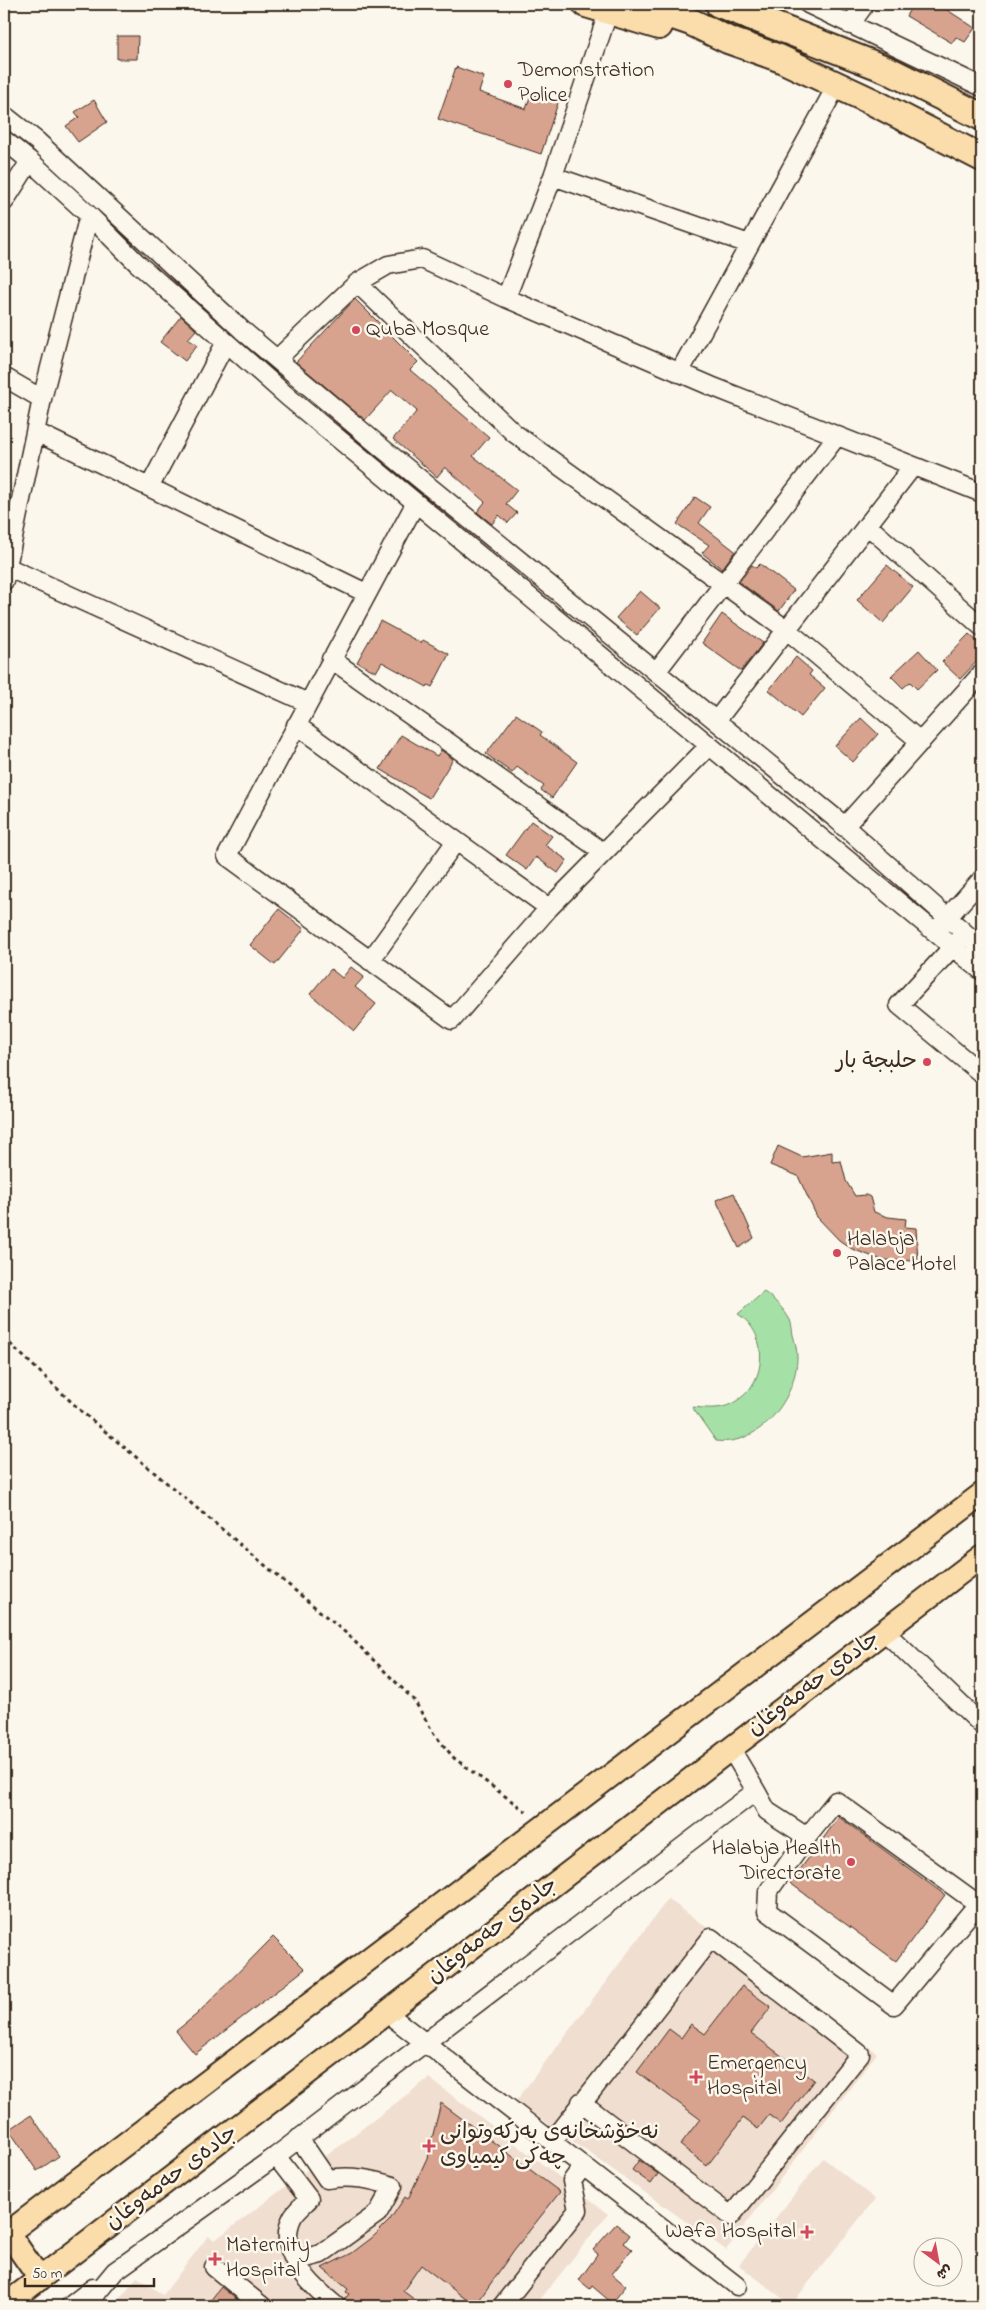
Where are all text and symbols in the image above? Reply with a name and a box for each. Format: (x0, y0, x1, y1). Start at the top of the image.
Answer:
place label: Demonstration Police (517, 55, 654, 112)
marker: Demonstration Police (502, 78, 514, 90)
place label: Quba Mosque (366, 314, 489, 346)
marker: Quba Mosque (350, 324, 362, 336)
place label: حلبجة بار (834, 1046, 917, 1078)
marker: حلبجة بار (921, 1056, 933, 1068)
place label: Halabja Palace Hotel (847, 1224, 956, 1281)
marker: Halabja Palace Hotel (831, 1247, 843, 1259)
street label: جادەی حەمەوغان (741, 1624, 887, 1744)
place label: Halabja Health Directorate (712, 1833, 841, 1890)
marker: Halabja Health Directorate (845, 1856, 857, 1868)
street label: جادەی حەمەوغان (421, 1870, 565, 1992)
place label: Emergency Hospital (707, 2048, 807, 2105)
marker: Emergency Hospital (689, 2070, 703, 2084)
place label: نەخۆشخانەی بەرکەوتوانی چەکی کیمیاوی (440, 2117, 659, 2174)
street label: جادەی حەمەوغان (99, 2118, 245, 2238)
marker: نەخۆشخانەی بەرکەوتوانی چەکی کیمیاوی (422, 2139, 436, 2153)
place label: Wafa Hospital (665, 2216, 796, 2248)
marker: Wafa Hospital (800, 2225, 814, 2239)
place label: Maternity Hospital (226, 2230, 310, 2287)
north arrow (914, 2238, 964, 2288)
marker: Maternity Hospital (208, 2252, 222, 2266)
scale bar (25, 2255, 154, 2287)
text: ش (932, 2259, 956, 2285)
text: 50 m (32, 2263, 63, 2285)

